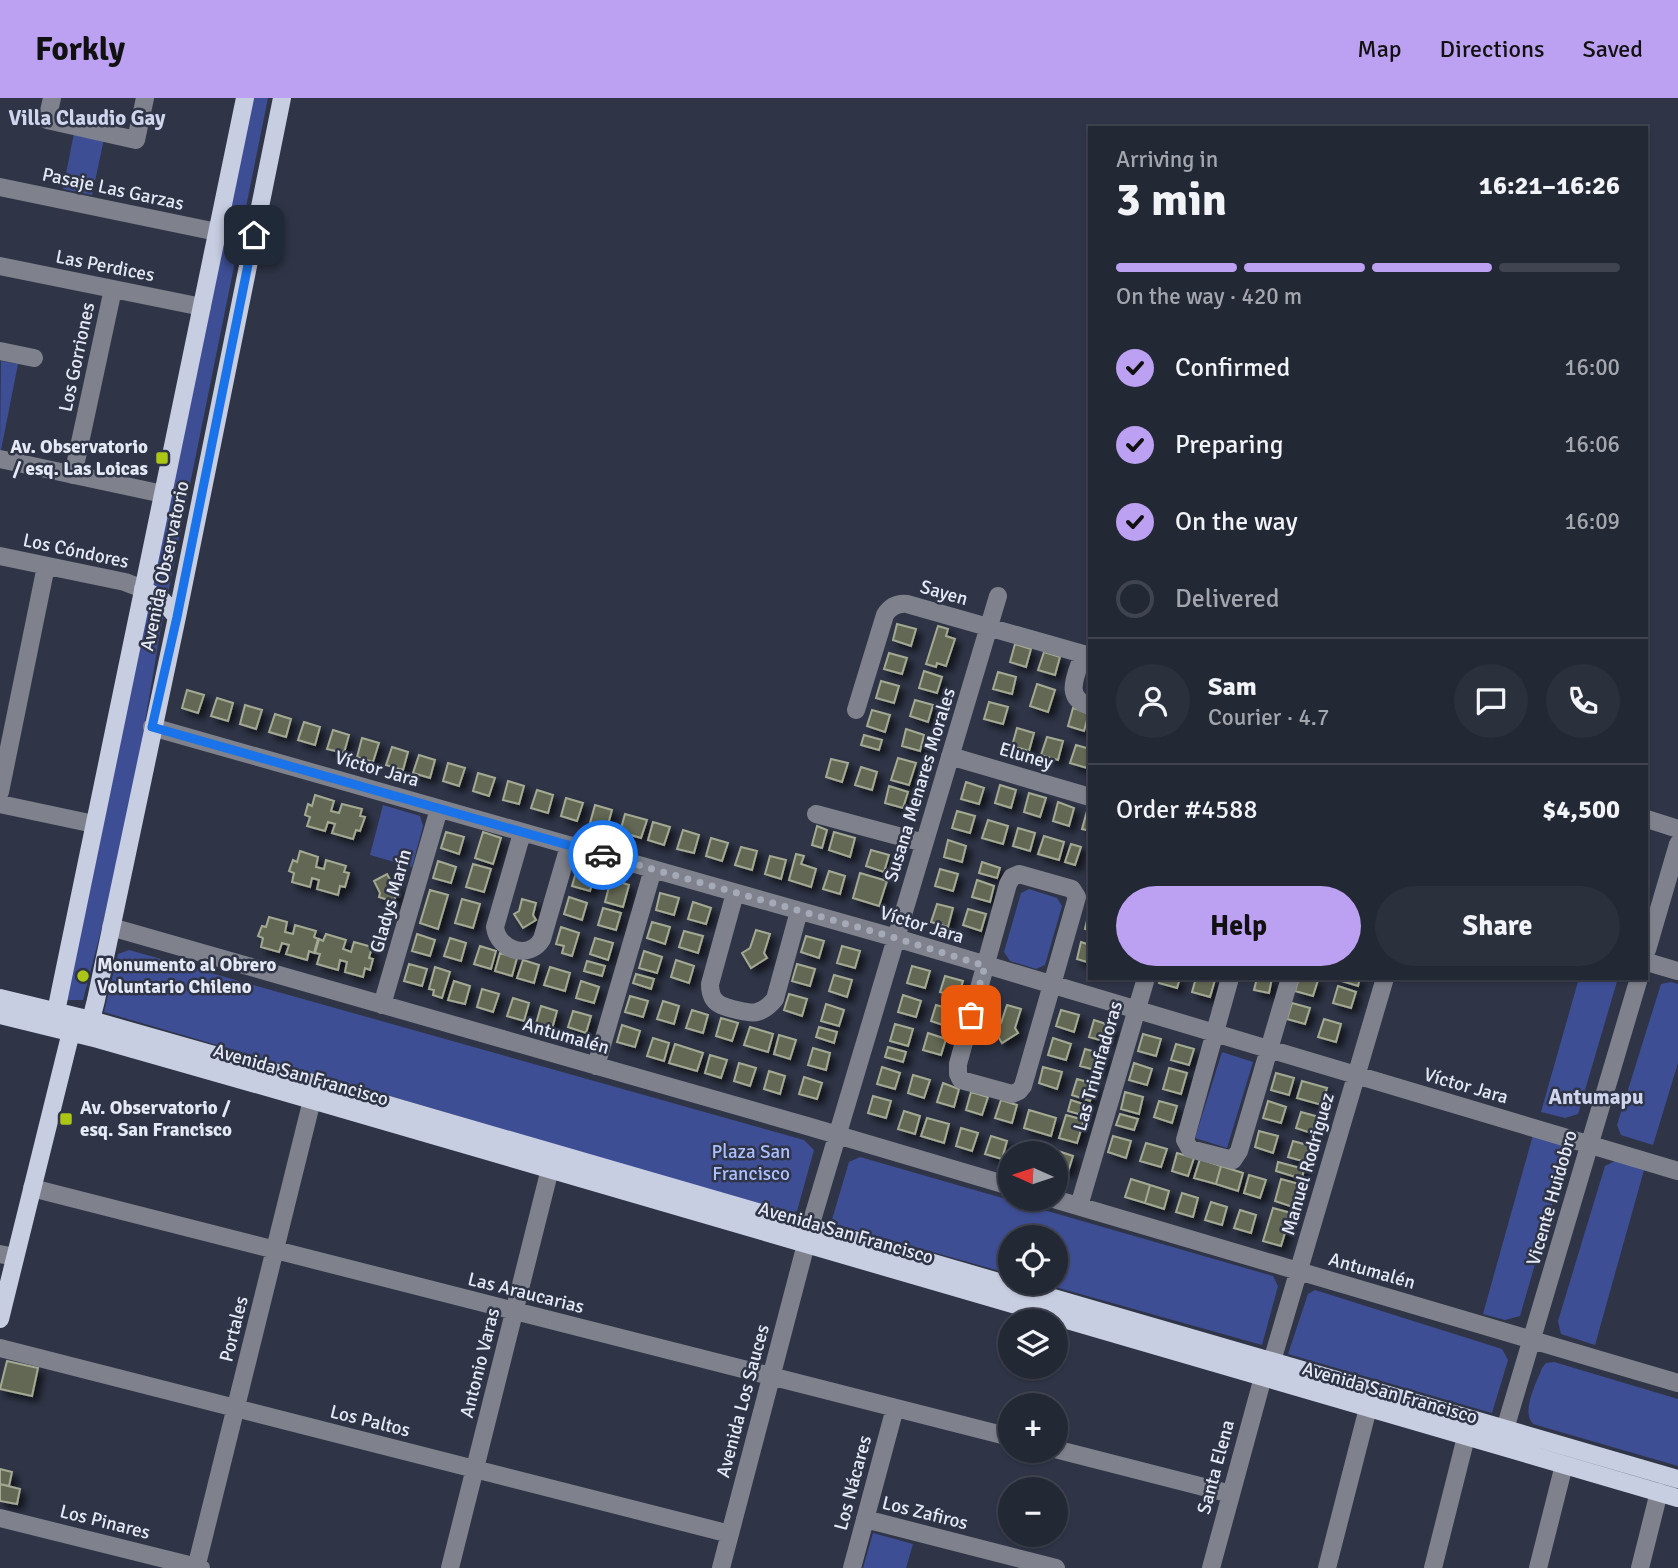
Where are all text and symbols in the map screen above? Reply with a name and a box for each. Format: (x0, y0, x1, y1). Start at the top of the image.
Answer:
text: Forkly (35, 29, 125, 70)
text: Map (1357, 34, 1402, 64)
text: Directions (1440, 34, 1545, 64)
text: Saved (1583, 34, 1643, 64)
district label: Villa Claudio Gay (9, 105, 166, 131)
text: Arriving in (1116, 145, 1218, 174)
street label: Pasaje Las Garzas (40, 162, 186, 216)
text: 16:21–16:26 (1479, 170, 1620, 202)
text: 3 min (1116, 172, 1227, 228)
pin (224, 205, 284, 265)
icon: home (235, 216, 273, 254)
street label: Las Perdices (53, 245, 157, 287)
text: On the way · 420 m (1116, 282, 1302, 311)
street label: Los Gorriones (54, 300, 100, 414)
icon: check (1116, 349, 1154, 387)
text: Confirmed (1175, 352, 1290, 384)
text: 16:00 (1564, 353, 1620, 382)
icon: check (1116, 426, 1154, 464)
text: Preparing (1175, 429, 1283, 461)
text: 16:06 (1564, 430, 1620, 459)
place label: Av. Observatorio / esq. Las Loicas (10, 435, 148, 481)
marker: Av. Observatorio / esq. Las Loicas (154, 450, 170, 466)
street label: Avenida Observatorio (135, 479, 195, 653)
icon: check (1116, 503, 1154, 541)
text: On the way (1175, 506, 1298, 538)
text: 16:09 (1564, 507, 1620, 536)
street label: Los Cóndores (21, 528, 131, 574)
street label: Sayen (917, 575, 971, 611)
text: Delivered (1175, 583, 1280, 615)
button: person (1116, 664, 1190, 738)
button: chat (1454, 664, 1528, 738)
button: phone (1546, 664, 1620, 738)
text: Sam (1208, 671, 1257, 703)
street label: Susana Menares Morales (879, 685, 961, 885)
text: Courier · 4.7 (1208, 703, 1329, 732)
street label: Eluney (996, 737, 1056, 775)
street label: Víctor Jara (332, 746, 422, 792)
text: Order #4588 (1116, 794, 1257, 826)
text: $4,500 (1542, 794, 1620, 826)
courier (568, 820, 638, 890)
icon: car (584, 836, 622, 874)
street label: Gladys Marín (365, 846, 417, 956)
button: Help (1116, 886, 1361, 966)
button: Share (1375, 886, 1620, 966)
street label: Víctor Jara (877, 901, 967, 949)
place label: Monumento al Obrero Voluntario Chileno (97, 953, 277, 999)
marker: Monumento al Obrero Voluntario Chileno (75, 968, 91, 984)
pin (941, 985, 1001, 1045)
icon: bag (952, 996, 990, 1034)
street label: Las Triunfadoras (1068, 998, 1128, 1134)
street label: Antumalén (520, 1012, 612, 1060)
street label: Avenida San Francisco (211, 1039, 391, 1112)
street label: Víctor Jara (1421, 1063, 1511, 1109)
district label: Antumapu (1549, 1084, 1643, 1110)
street label: Manuel Rodriguez (1276, 1090, 1340, 1238)
place label: Av. Observatorio / esq. San Francisco (80, 1096, 232, 1142)
marker: Av. Observatorio / esq. San Francisco (58, 1111, 74, 1127)
street label: Vicente Huidobro (1521, 1127, 1583, 1268)
park label: Plaza San Francisco (712, 1140, 790, 1186)
north arrow (998, 1141, 1068, 1211)
map controls (998, 1141, 1068, 1547)
street label: Avenida San Francisco (756, 1197, 936, 1270)
button: locate (998, 1225, 1068, 1295)
street label: Antumalén (1326, 1247, 1418, 1295)
street label: Las Araucarias (465, 1267, 587, 1319)
street label: Portales (214, 1294, 254, 1364)
street label: Antonio Varas (455, 1306, 505, 1420)
button: layers (998, 1309, 1068, 1379)
street label: Avenida Los Sauces (711, 1322, 775, 1480)
street label: Avenida San Francisco (1300, 1357, 1480, 1430)
button: + (998, 1393, 1068, 1463)
street label: Los Paltos (327, 1399, 413, 1443)
street label: Santa Elena (1192, 1417, 1240, 1517)
street label: Los Nácares (829, 1433, 877, 1533)
button: − (998, 1477, 1068, 1547)
street label: Los Zafiros (880, 1491, 970, 1535)
street label: Los Pinares (57, 1499, 153, 1545)

